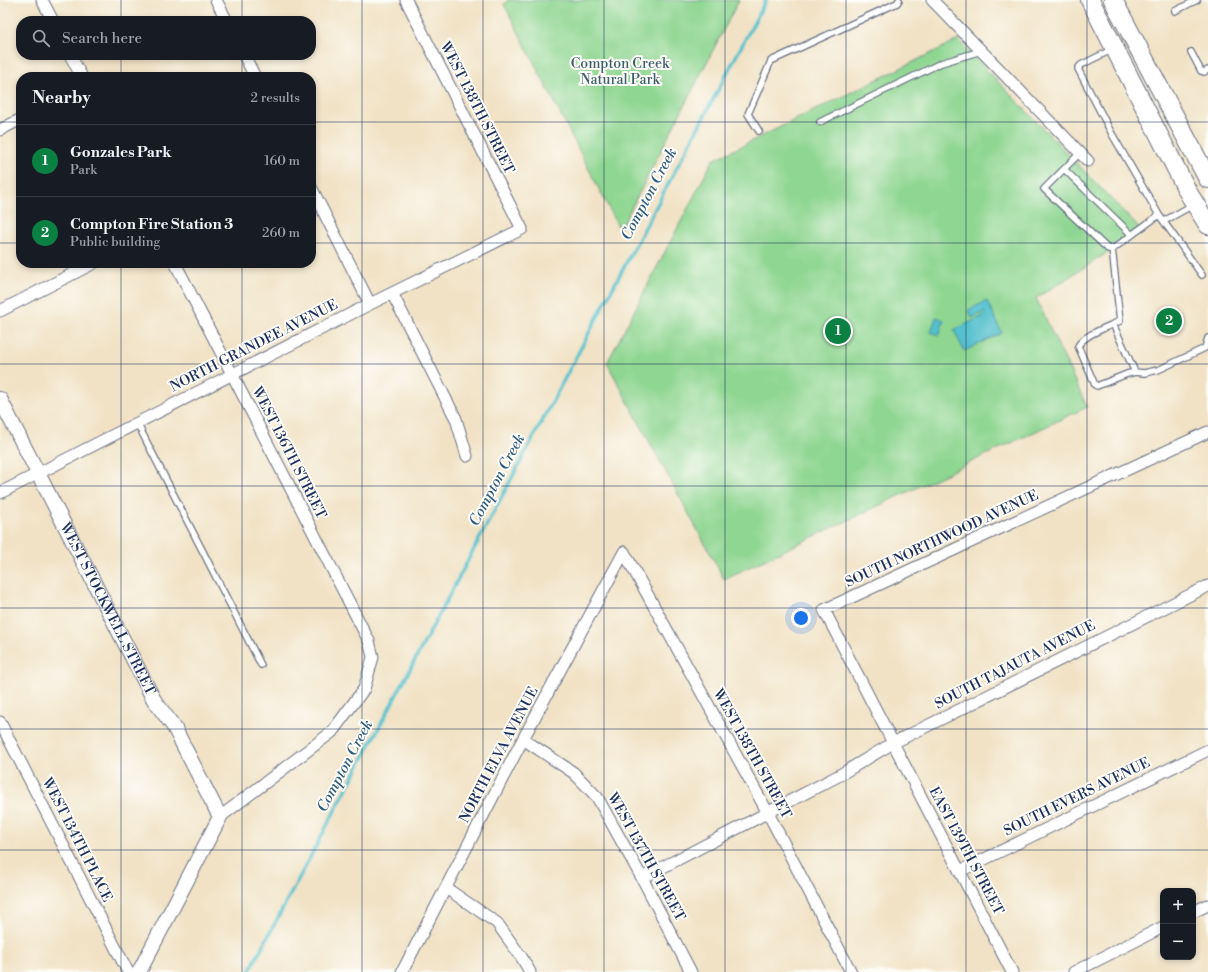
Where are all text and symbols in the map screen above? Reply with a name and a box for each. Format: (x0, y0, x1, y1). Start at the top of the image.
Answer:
search box (16, 16, 316, 60)
icon: search (30, 27, 52, 49)
text: Search here (62, 29, 142, 48)
street label: WEST 138TH STREET (435, 38, 518, 177)
park label: Compton Creek Natural Park (571, 55, 670, 89)
text: Nearby (32, 87, 91, 109)
text: 2 results (251, 90, 300, 106)
text: Gonzales Park (70, 143, 172, 162)
water label: Compton Creek (617, 145, 681, 243)
text: 1 (42, 153, 48, 169)
text: 160 m (264, 153, 300, 169)
text: Park (70, 162, 97, 178)
text: Compton Fire Station 3 (70, 215, 233, 234)
text: 2 (41, 225, 49, 241)
text: 260 m (262, 225, 300, 241)
text: Public building (70, 234, 160, 250)
street label: NORTH GRANDEE AVENUE (167, 296, 341, 396)
pin: 2 (1156, 306, 1182, 336)
pin: 1 (825, 316, 851, 346)
street label: WEST 136TH STREET (247, 383, 330, 522)
water label: Compton Creek (465, 431, 529, 529)
street label: SOUTH NORTHWOOD AVENUE (843, 486, 1041, 592)
street label: WEST STOCKWELL STREET (55, 519, 159, 699)
your location (791, 608, 811, 628)
street label: SOUTH TAJAUTA AVENUE (932, 617, 1098, 713)
street label: NORTH ELVA AVENUE (456, 684, 542, 826)
street label: WEST 138TH STREET (708, 685, 795, 822)
water label: Compton Creek (313, 717, 377, 815)
street label: SOUTH EVERS AVENUE (1001, 754, 1153, 840)
street label: WEST 134TH PLACE (37, 774, 116, 905)
street label: EAST 139TH STREET (925, 784, 1007, 918)
street label: WEST 137TH STREET (603, 789, 689, 924)
map controls (1160, 888, 1196, 960)
button: + (1160, 888, 1196, 924)
button: − (1160, 924, 1196, 960)

